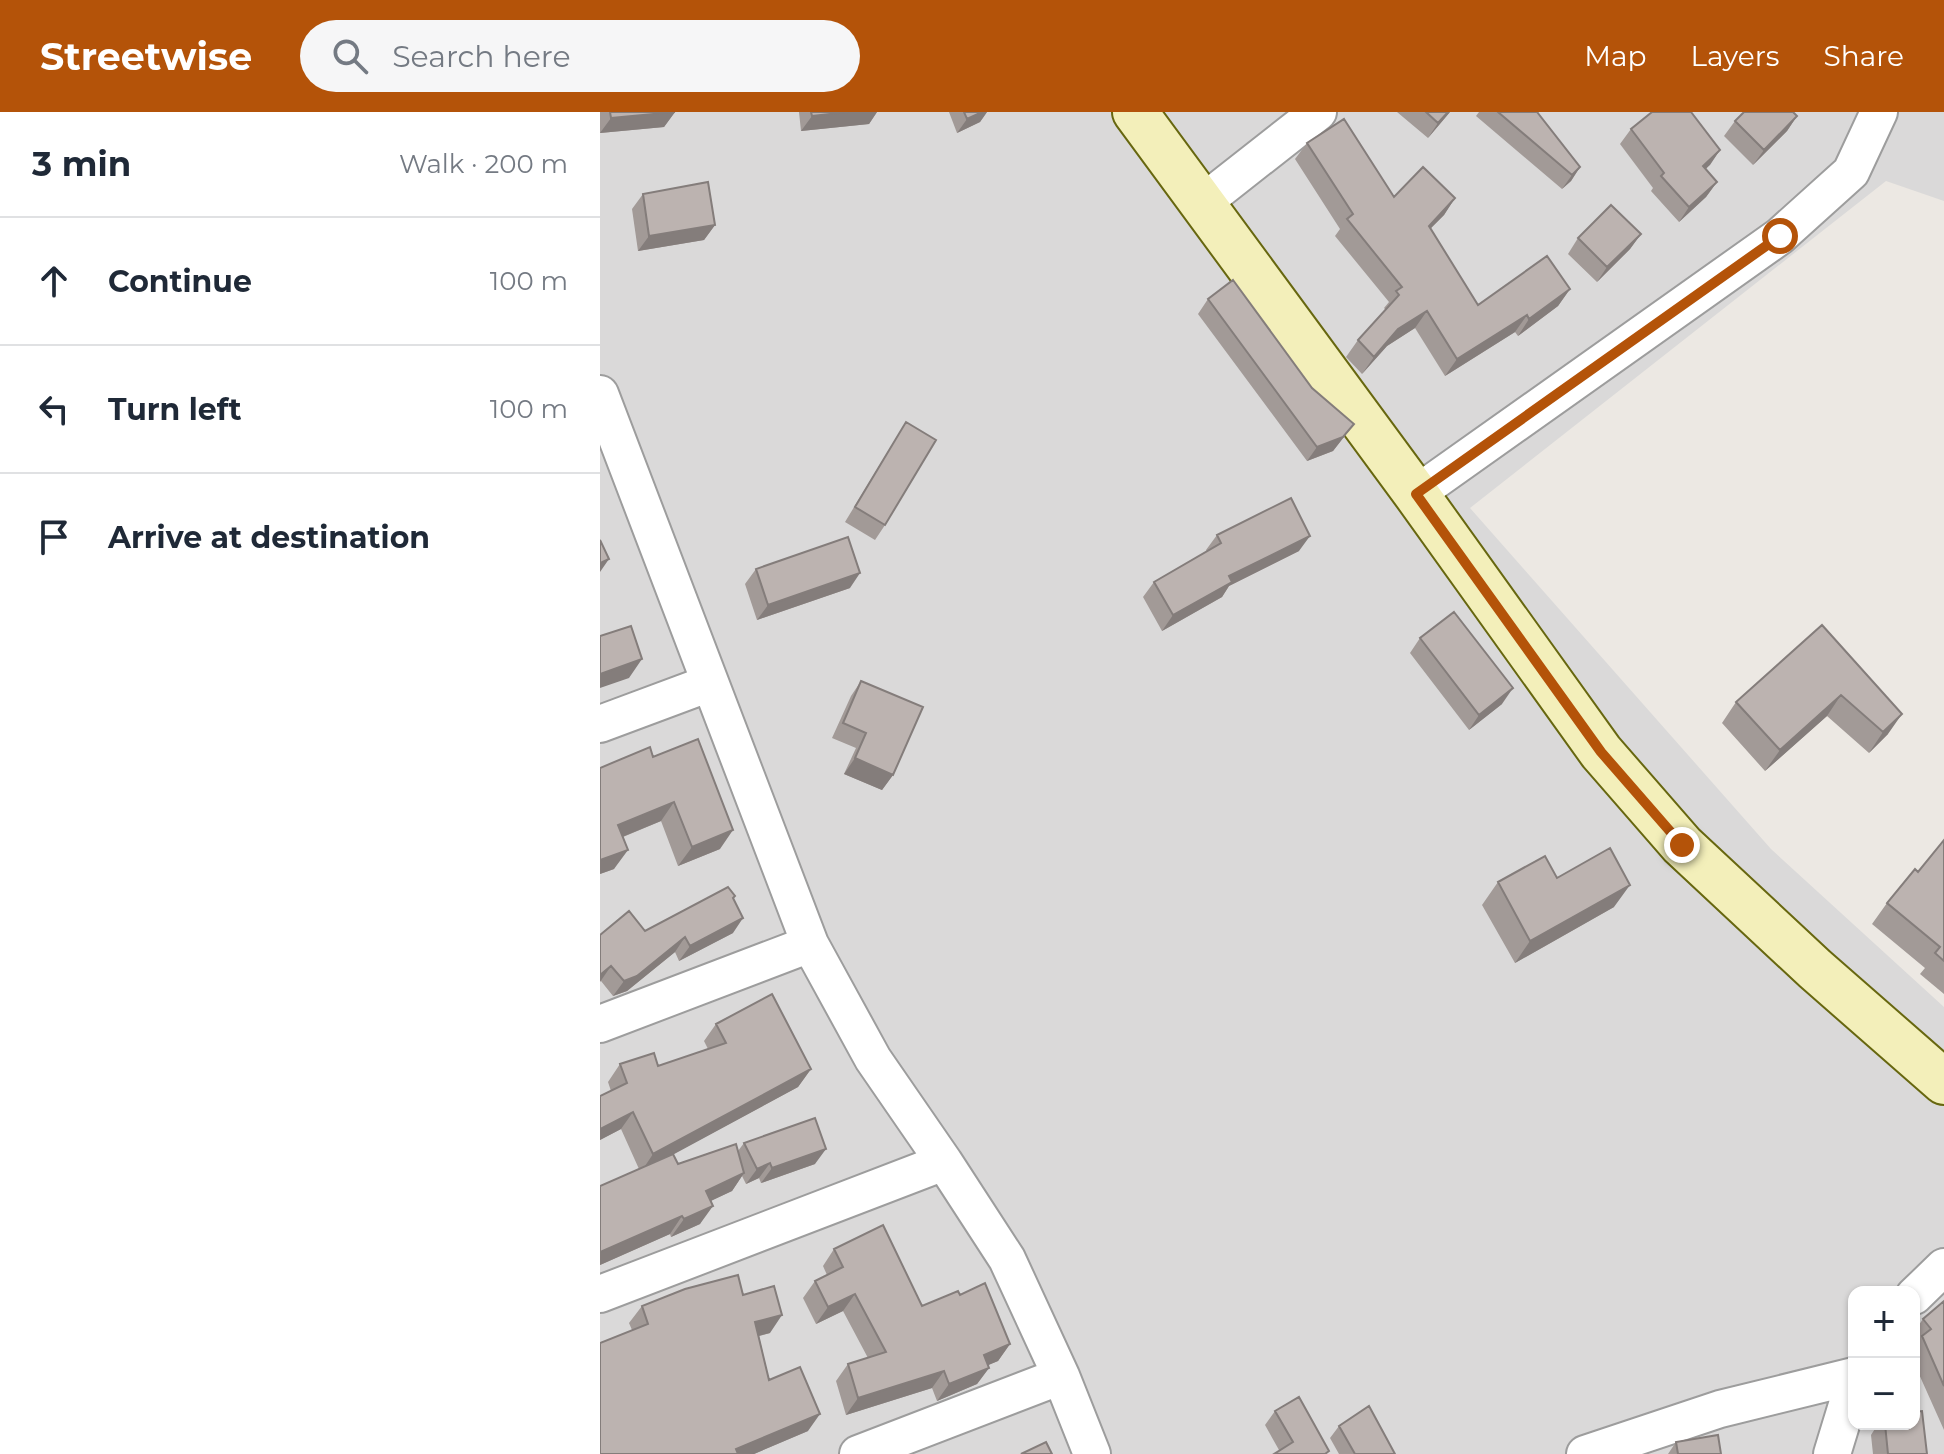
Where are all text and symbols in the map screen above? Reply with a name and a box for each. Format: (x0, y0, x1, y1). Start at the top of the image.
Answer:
search box (300, 20, 860, 92)
text: Streetwise (40, 33, 252, 80)
icon: search (328, 34, 372, 78)
text: Search here (392, 38, 571, 75)
text: Map (1584, 39, 1647, 73)
text: Layers (1691, 39, 1780, 73)
text: Share (1824, 39, 1904, 73)
text: 3 min (32, 143, 131, 185)
text: Walk · 200 m (399, 148, 568, 180)
route start (1762, 218, 1798, 254)
icon: ahead (32, 259, 76, 303)
text: Continue (108, 263, 252, 300)
text: 100 m (490, 265, 568, 297)
icon: left (32, 387, 76, 431)
text: Turn left (108, 391, 241, 428)
text: 100 m (490, 393, 568, 425)
icon: arrive (32, 515, 76, 559)
text: Arrive at destination (108, 519, 430, 556)
route end (1664, 827, 1700, 863)
map controls (1848, 1286, 1920, 1430)
button: + (1848, 1286, 1920, 1358)
button: − (1848, 1358, 1920, 1430)

